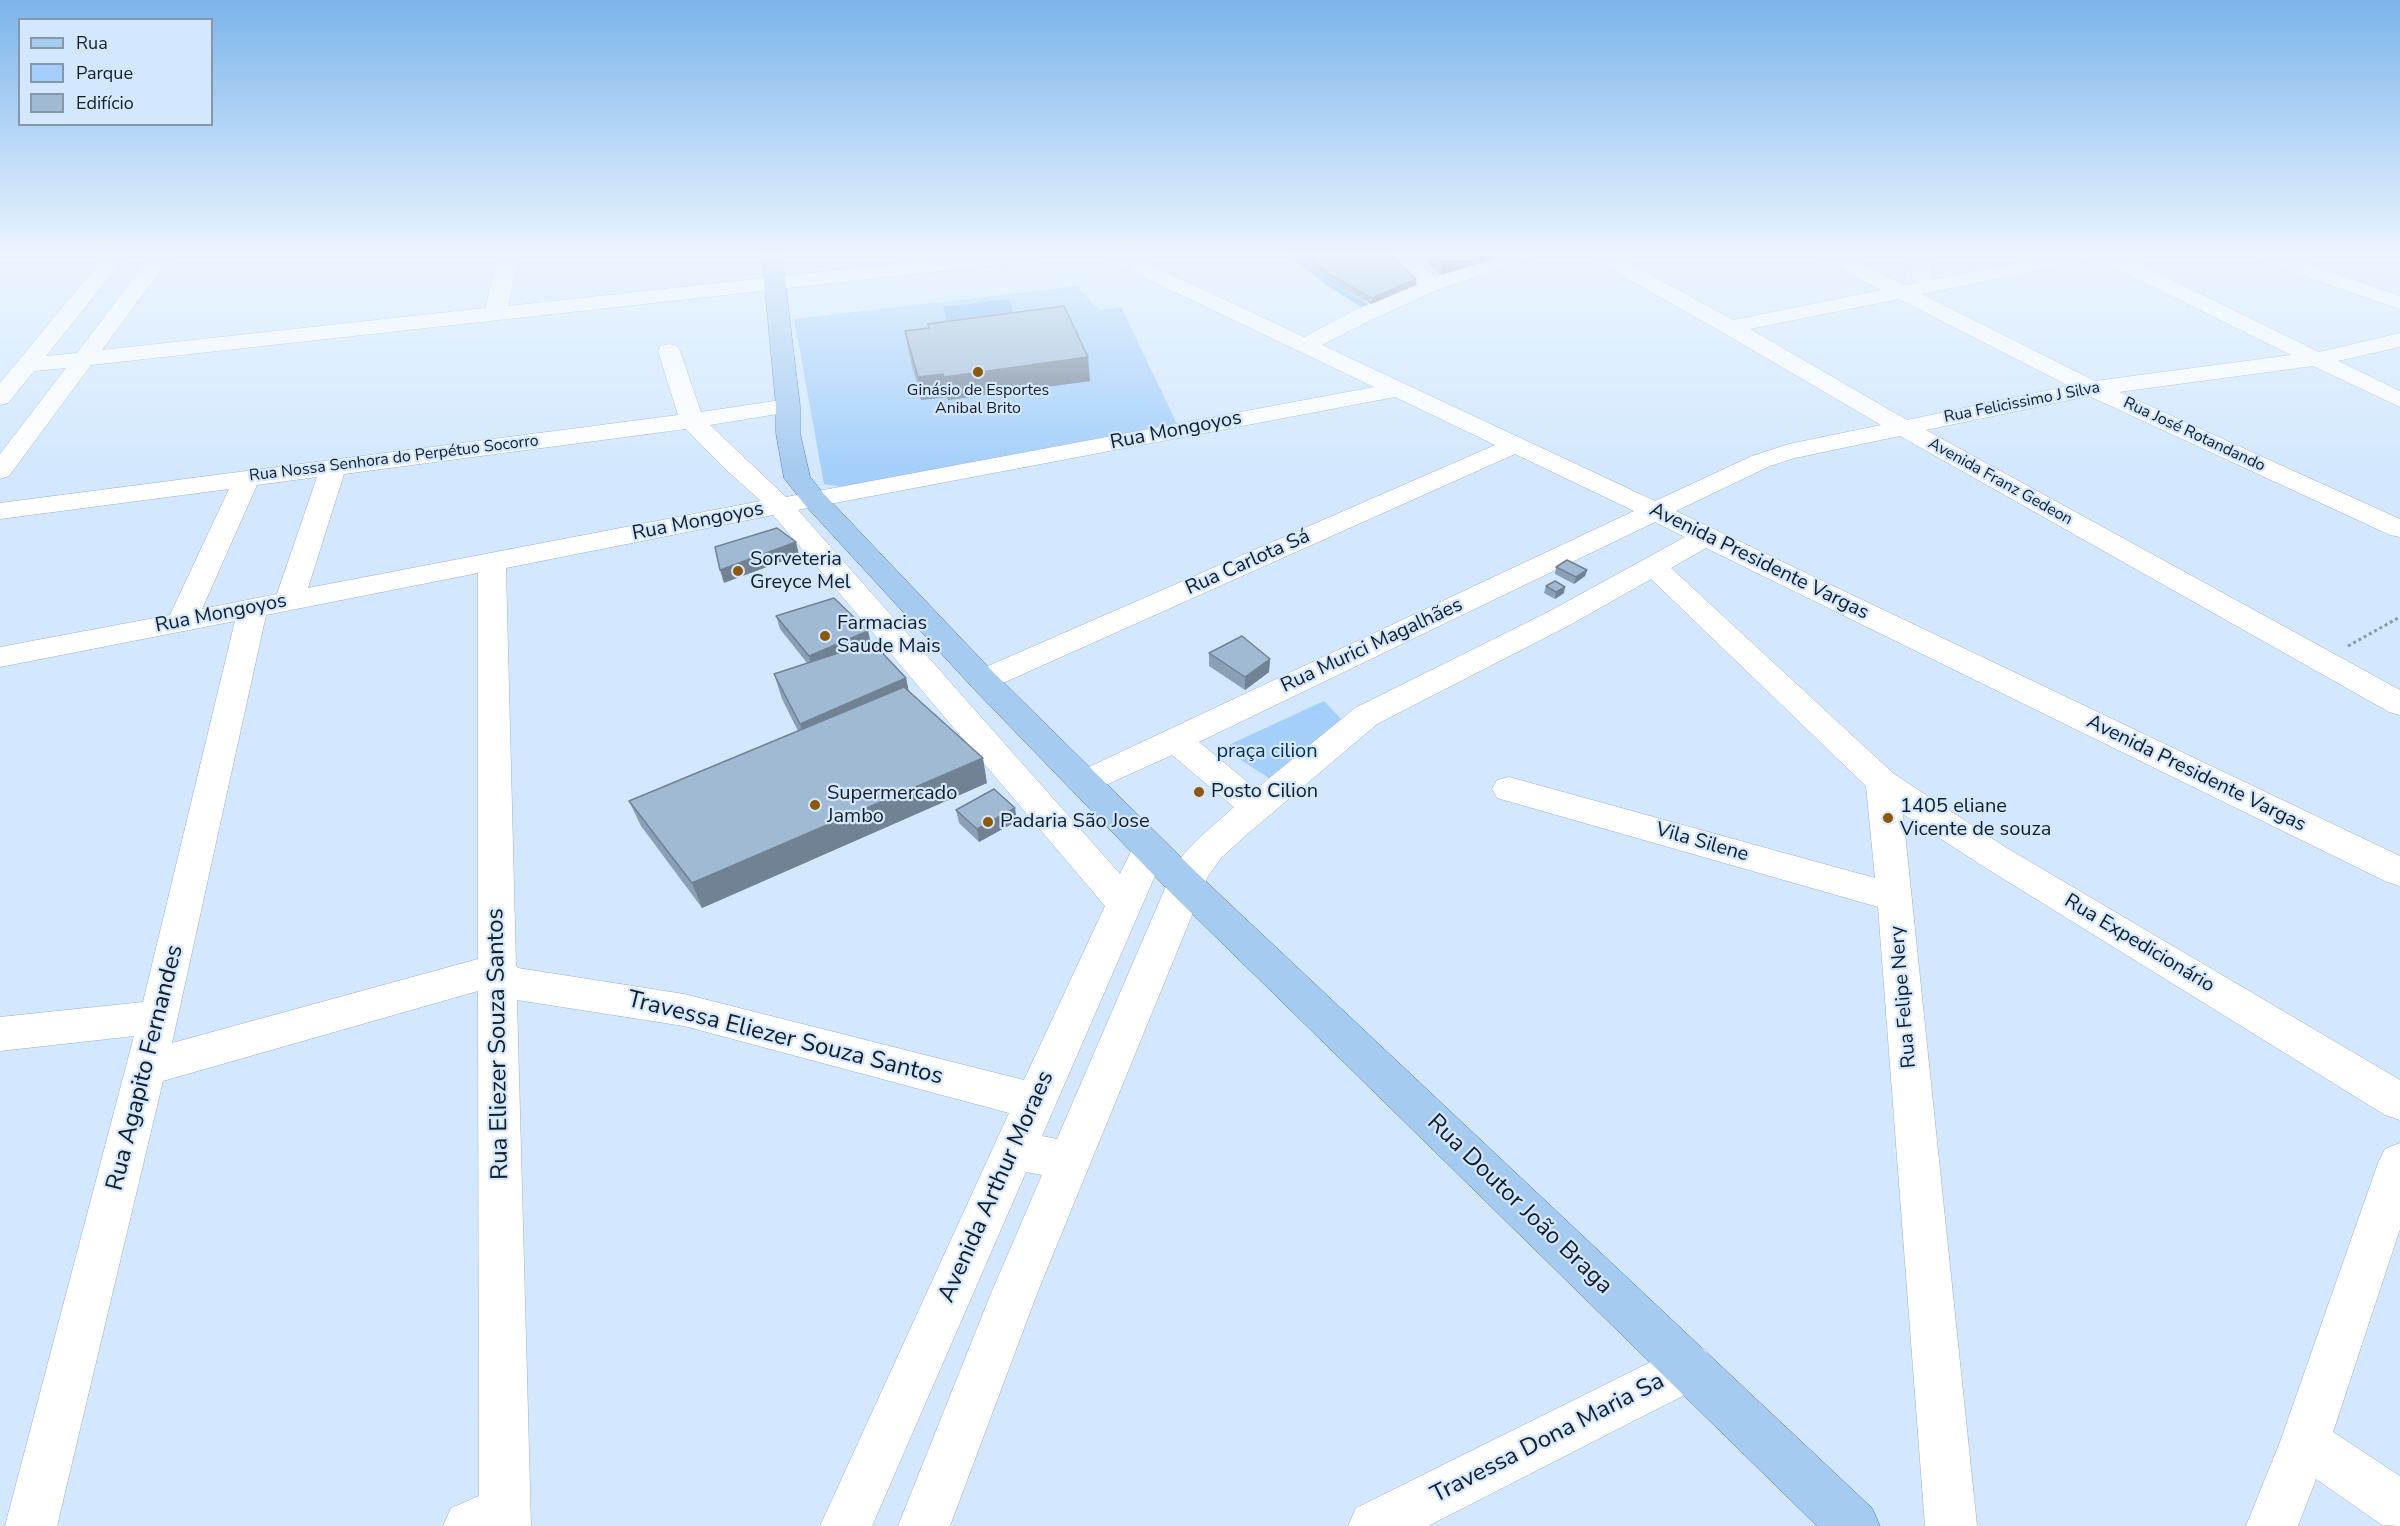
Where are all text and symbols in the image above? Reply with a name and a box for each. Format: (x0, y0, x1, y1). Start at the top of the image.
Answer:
legend (18, 18, 213, 126)
text: Rua (76, 31, 108, 55)
text: Parque (76, 61, 133, 85)
text: Edifício (76, 91, 134, 115)
marker: Ginásio de Esportes Anibal Brito (971, 365, 985, 379)
street label: Rua Felicissimo J Silva (1942, 378, 2102, 428)
place label: Ginásio de Esportes Anibal Brito (907, 381, 1049, 419)
street label: Rua José Rotandando (2120, 394, 2268, 476)
street label: Rua Mongoyos (1108, 406, 1244, 456)
street label: Rua Nossa Senhora do Perpétuo Socorro (248, 432, 540, 486)
street label: Avenida Franz Gedeon (1925, 434, 2075, 530)
street label: Rua Mongoyos (630, 497, 766, 547)
street label: Avenida Presidente Vargas (1645, 498, 1873, 626)
street label: Rua Carlota Sá (1182, 525, 1314, 601)
place label: Sorveteria Greyce Mel (750, 548, 851, 595)
marker: Sorveteria Greyce Mel (731, 564, 745, 578)
street label: Rua Mongoyos (153, 589, 289, 639)
street label: Rua Murici Magalhães (1277, 593, 1467, 699)
place label: Farmacias Saude Mais (837, 612, 941, 659)
marker: Farmacias Saude Mais (818, 629, 832, 643)
street label: Avenida Presidente Vargas (2082, 710, 2310, 838)
park label: praça cilion (1216, 740, 1318, 764)
place label: Posto Cilion (1211, 780, 1318, 804)
place label: Supermercado Jambo (827, 782, 957, 829)
marker: Posto Cilion (1192, 785, 1206, 799)
place label: 1405 eliane Vicente de souza (1900, 795, 2051, 842)
marker: Supermercado Jambo (808, 798, 822, 812)
place label: Padaria São Jose (1000, 810, 1150, 834)
marker: 1405 eliane Vicente de souza (1881, 811, 1895, 825)
marker: Padaria São Jose (981, 815, 995, 829)
street label: Vila Silene (1653, 818, 1751, 868)
street label: Rua Expedicionário (2060, 890, 2218, 998)
street label: Rua Eliezer Souza Santos (482, 908, 516, 1180)
street label: Rua Felipe Nery (1886, 925, 1922, 1069)
street label: Rua Agapito Fernandes (102, 942, 190, 1194)
street label: Travessa Eliezer Souza Santos (624, 986, 946, 1092)
street label: Avenida Arthur Moraes (933, 1067, 1061, 1307)
street label: Rua Doutor João Braga (1420, 1109, 1618, 1301)
street label: Travessa Dona Maria Sa (1426, 1368, 1670, 1510)

